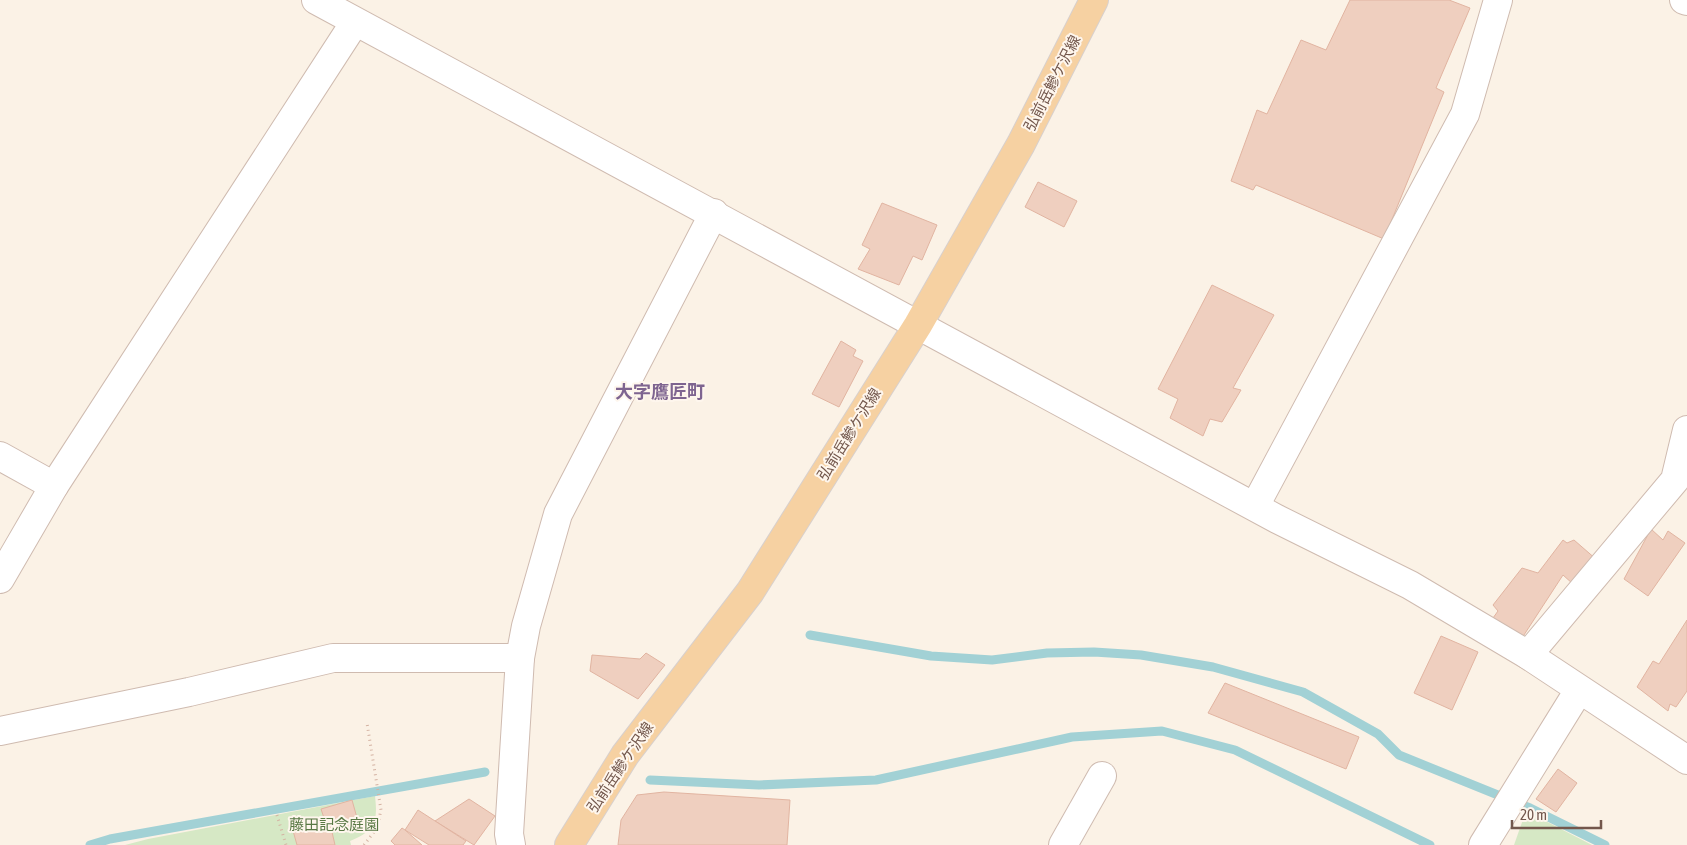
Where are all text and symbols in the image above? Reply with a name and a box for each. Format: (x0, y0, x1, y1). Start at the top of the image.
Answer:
street label: 弘前岳鰺ケ沢線 (1021, 32, 1083, 134)
district label: 大字鷹匠町 (615, 381, 705, 402)
street label: 弘前岳鰺ケ沢線 (814, 385, 884, 483)
street label: 弘前岳鰺ケ沢線 (584, 719, 656, 815)
scale bar (1512, 798, 1601, 830)
text: 20 m (1520, 806, 1547, 823)
park label: 藤田記念庭園 (289, 816, 379, 833)

